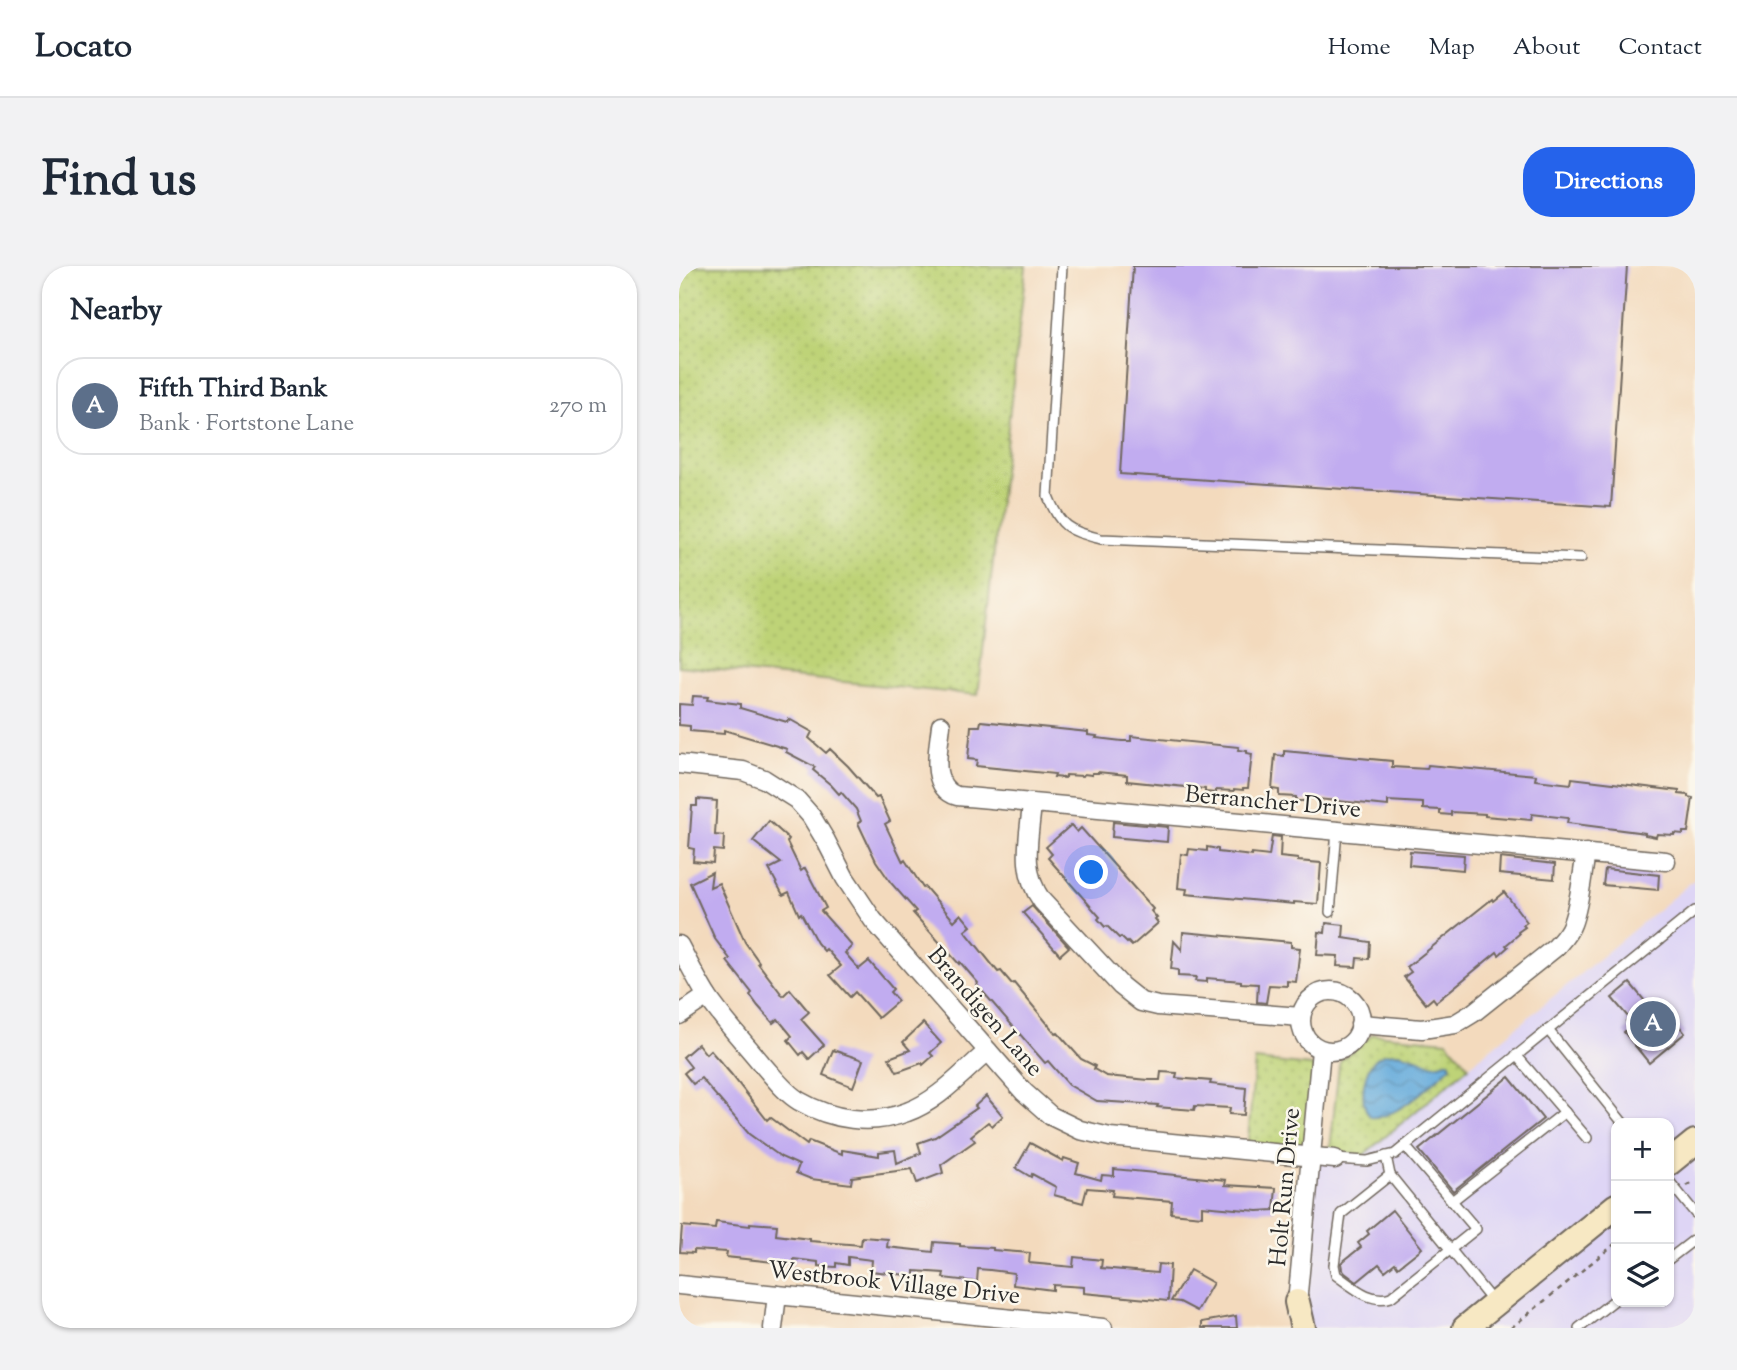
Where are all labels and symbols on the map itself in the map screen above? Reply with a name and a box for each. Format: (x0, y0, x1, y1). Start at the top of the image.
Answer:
street label: Berrancher Drive (1183, 778, 1362, 828)
your location (1074, 855, 1108, 889)
street label: Brandigen Lane (918, 940, 1051, 1085)
pin: A (1630, 998, 1676, 1050)
street label: Holt Run Drive (1262, 1106, 1310, 1268)
street label: Westbrook Village Drive (766, 1254, 1022, 1314)

